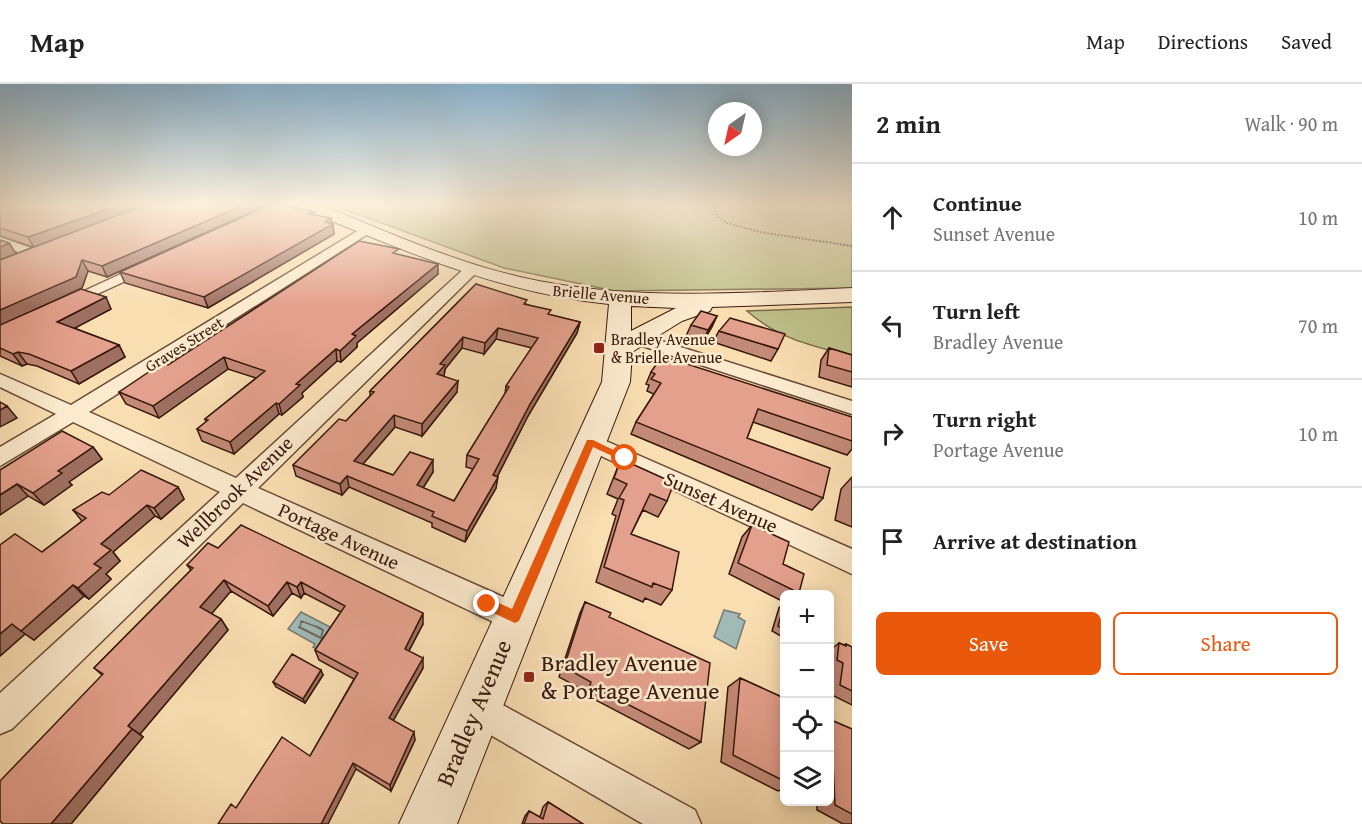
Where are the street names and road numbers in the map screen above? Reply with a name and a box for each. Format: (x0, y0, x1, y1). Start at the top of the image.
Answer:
street label: Brielle Avenue (552, 278, 650, 310)
street label: Graves Street (140, 310, 228, 378)
street label: Wellbrook Avenue (170, 429, 299, 555)
street label: Sunset Avenue (660, 463, 783, 540)
street label: Portage Avenue (274, 495, 405, 576)
street label: Bradley Avenue (427, 634, 520, 792)

